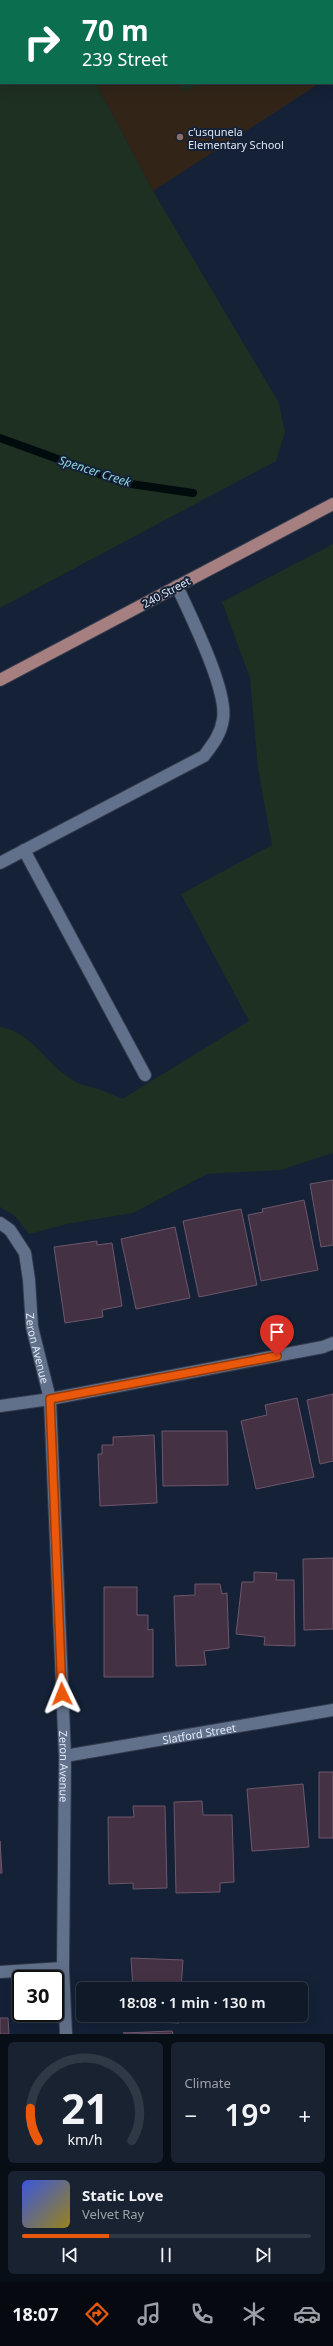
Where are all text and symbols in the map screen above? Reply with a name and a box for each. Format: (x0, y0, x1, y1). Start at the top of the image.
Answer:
text: 70 m (82, 11, 149, 49)
icon: right (16, 16, 68, 68)
text: 239 Street (82, 47, 168, 71)
place label: c’usqunela Elementary School (188, 124, 284, 152)
marker: c’usqunela Elementary School (175, 132, 185, 142)
water label: Spencer Creek (57, 451, 134, 491)
street label: 240 Street (139, 573, 193, 611)
street label: Zeron Avenue (24, 1313, 53, 1385)
pin (260, 1315, 294, 1356)
icon: arrive (266, 1321, 288, 1343)
position arrow (41, 1673, 83, 1715)
street label: Slatford Street (161, 1719, 237, 1747)
street label: Zeron Avenue (56, 1730, 73, 1802)
speed limit sign: 30 (12, 1970, 64, 2022)
text: 18:08 · 1 min · 130 m (118, 1992, 266, 2012)
text: Climate (185, 2074, 231, 2092)
text: 21 (61, 2079, 109, 2135)
text: 19° (224, 2094, 271, 2135)
text: − (185, 2100, 197, 2130)
text: + (298, 2100, 311, 2130)
text: km/h (68, 2129, 103, 2148)
text: Static Love (82, 2185, 163, 2205)
text: Velvet Ray (82, 2205, 144, 2223)
icon: previous (59, 2244, 81, 2266)
icon: pause (155, 2244, 177, 2266)
icon: next (252, 2244, 274, 2266)
icon: directions (83, 2300, 111, 2328)
icon: music (135, 2300, 163, 2328)
icon: phone (188, 2300, 216, 2328)
icon: climate (240, 2300, 268, 2328)
icon: car (293, 2300, 321, 2328)
text: 18:07 (12, 2302, 58, 2326)

